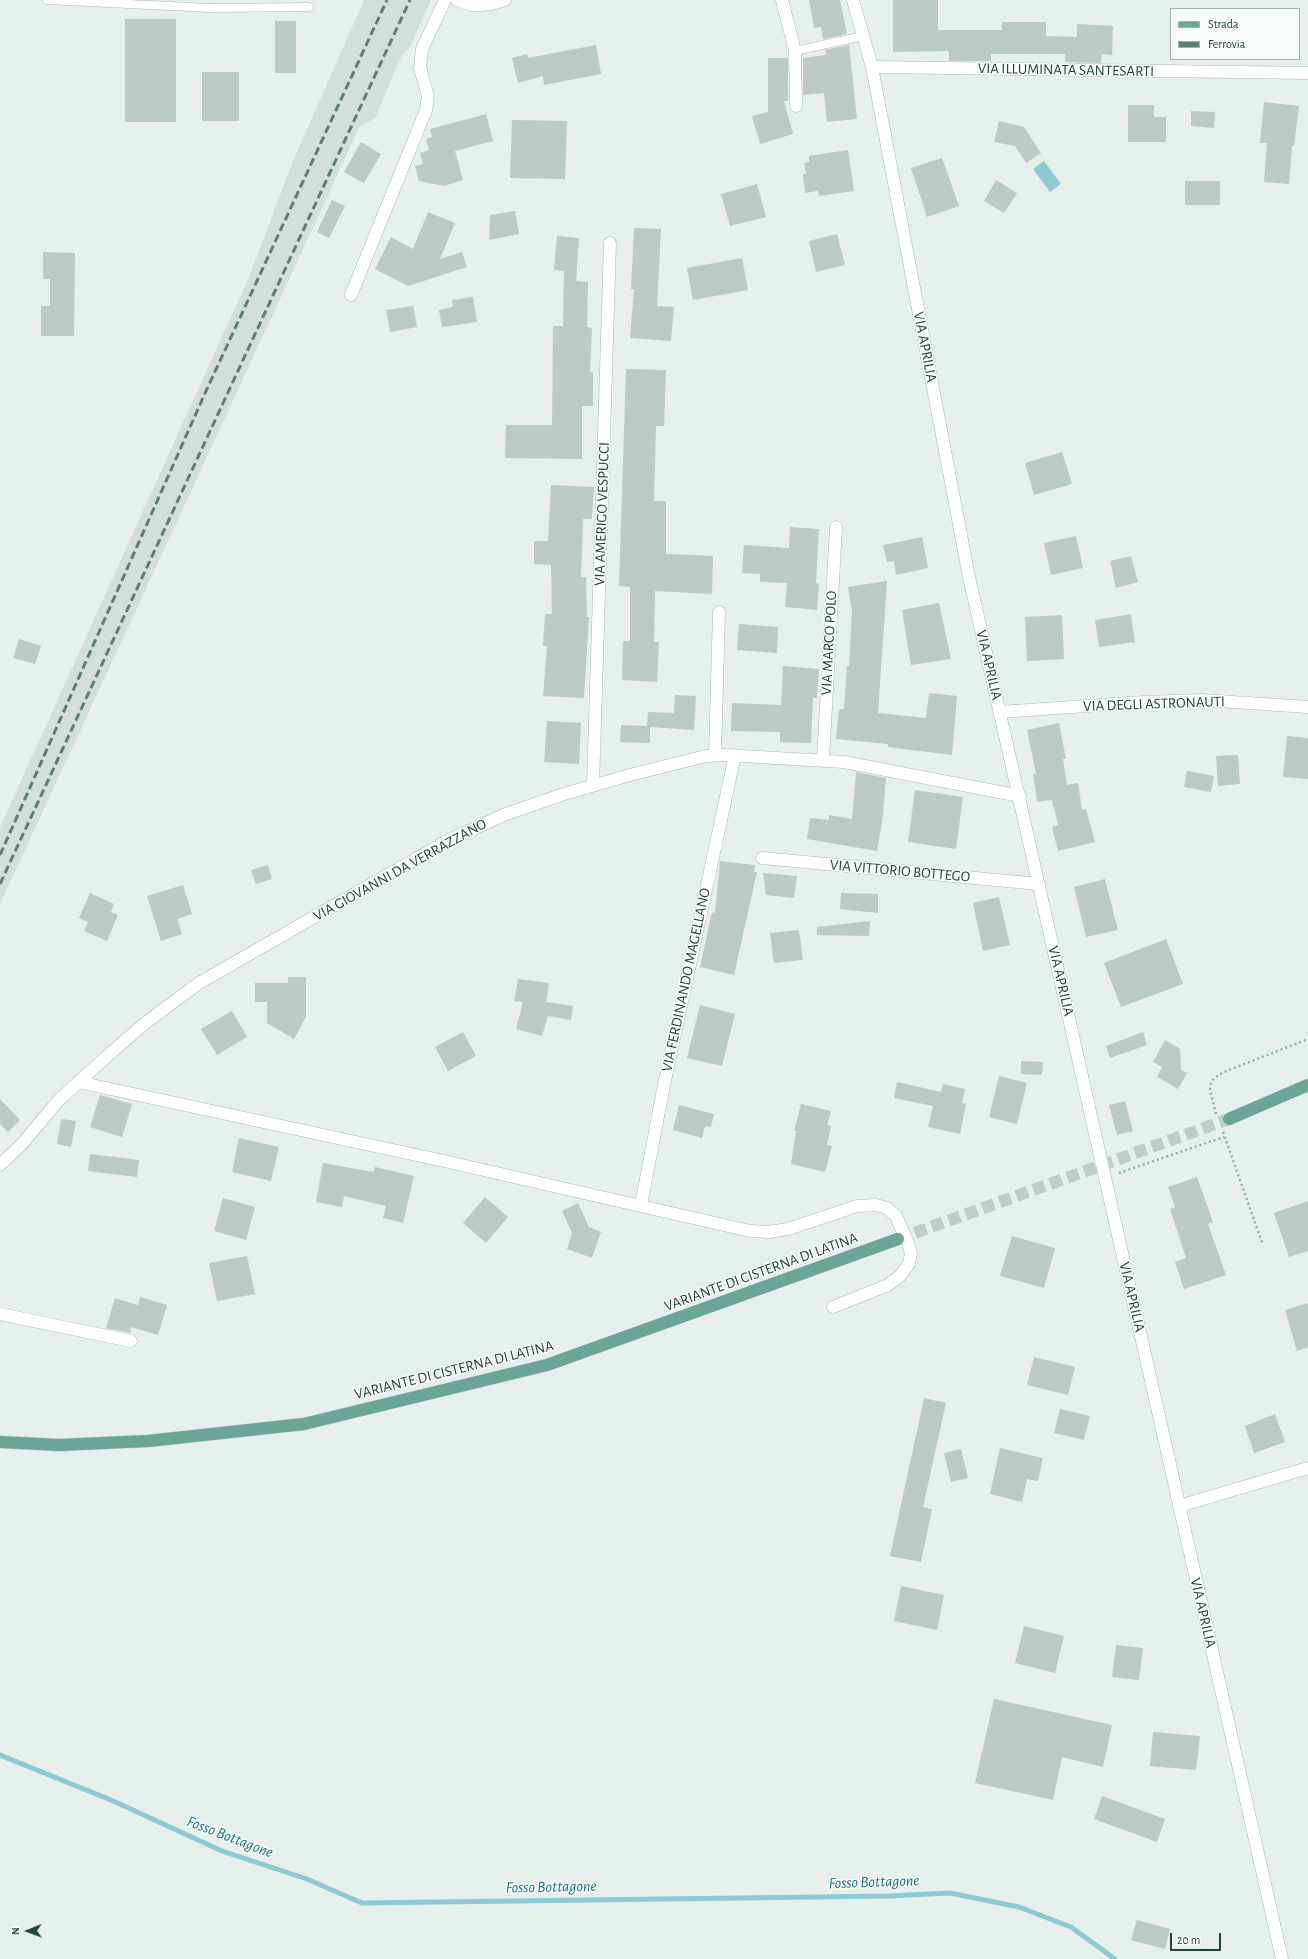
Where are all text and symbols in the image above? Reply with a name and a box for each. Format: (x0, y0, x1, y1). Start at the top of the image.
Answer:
legend (1170, 8, 1300, 60)
text: Strada (1208, 18, 1239, 30)
text: Ferrovia (1208, 38, 1245, 50)
street label: VIA ILLUMINATA SANTESARTI (978, 59, 1154, 81)
street label: VIA APRILIA (909, 310, 941, 384)
street label: VIA AMERIGO VESPUCCI (590, 442, 614, 586)
street label: VIA MARCO POLO (817, 590, 841, 696)
street label: VIA APRILIA (972, 628, 1006, 702)
street label: VIA DEGLI ASTRONAUTI (1083, 693, 1225, 715)
street label: VIA GIOVANNI DA VERRAZZANO (310, 815, 490, 925)
street label: VIA VITTORIO BOTTEGO (829, 856, 971, 886)
street label: VIA FERDINANDO MAGELLANO (658, 886, 714, 1074)
street label: VIA APRILIA (1044, 944, 1078, 1018)
street label: VARIANTE DI CISTERNA DI LATINA (662, 1229, 860, 1315)
street label: VIA APRILIA (1115, 1260, 1149, 1334)
street label: VARIANTE DI CISTERNA DI LATINA (353, 1337, 555, 1403)
street label: VIA APRILIA (1186, 1576, 1220, 1650)
water label: Fosso Bottagone (184, 1812, 276, 1862)
water label: Fosso Bottagone (828, 1871, 920, 1893)
water label: Fosso Bottagone (505, 1877, 597, 1897)
north arrow (8, 1911, 48, 1951)
scale bar (1172, 1925, 1223, 1951)
text: N (10, 1927, 21, 1935)
text: 20 m (1177, 1934, 1200, 1946)

